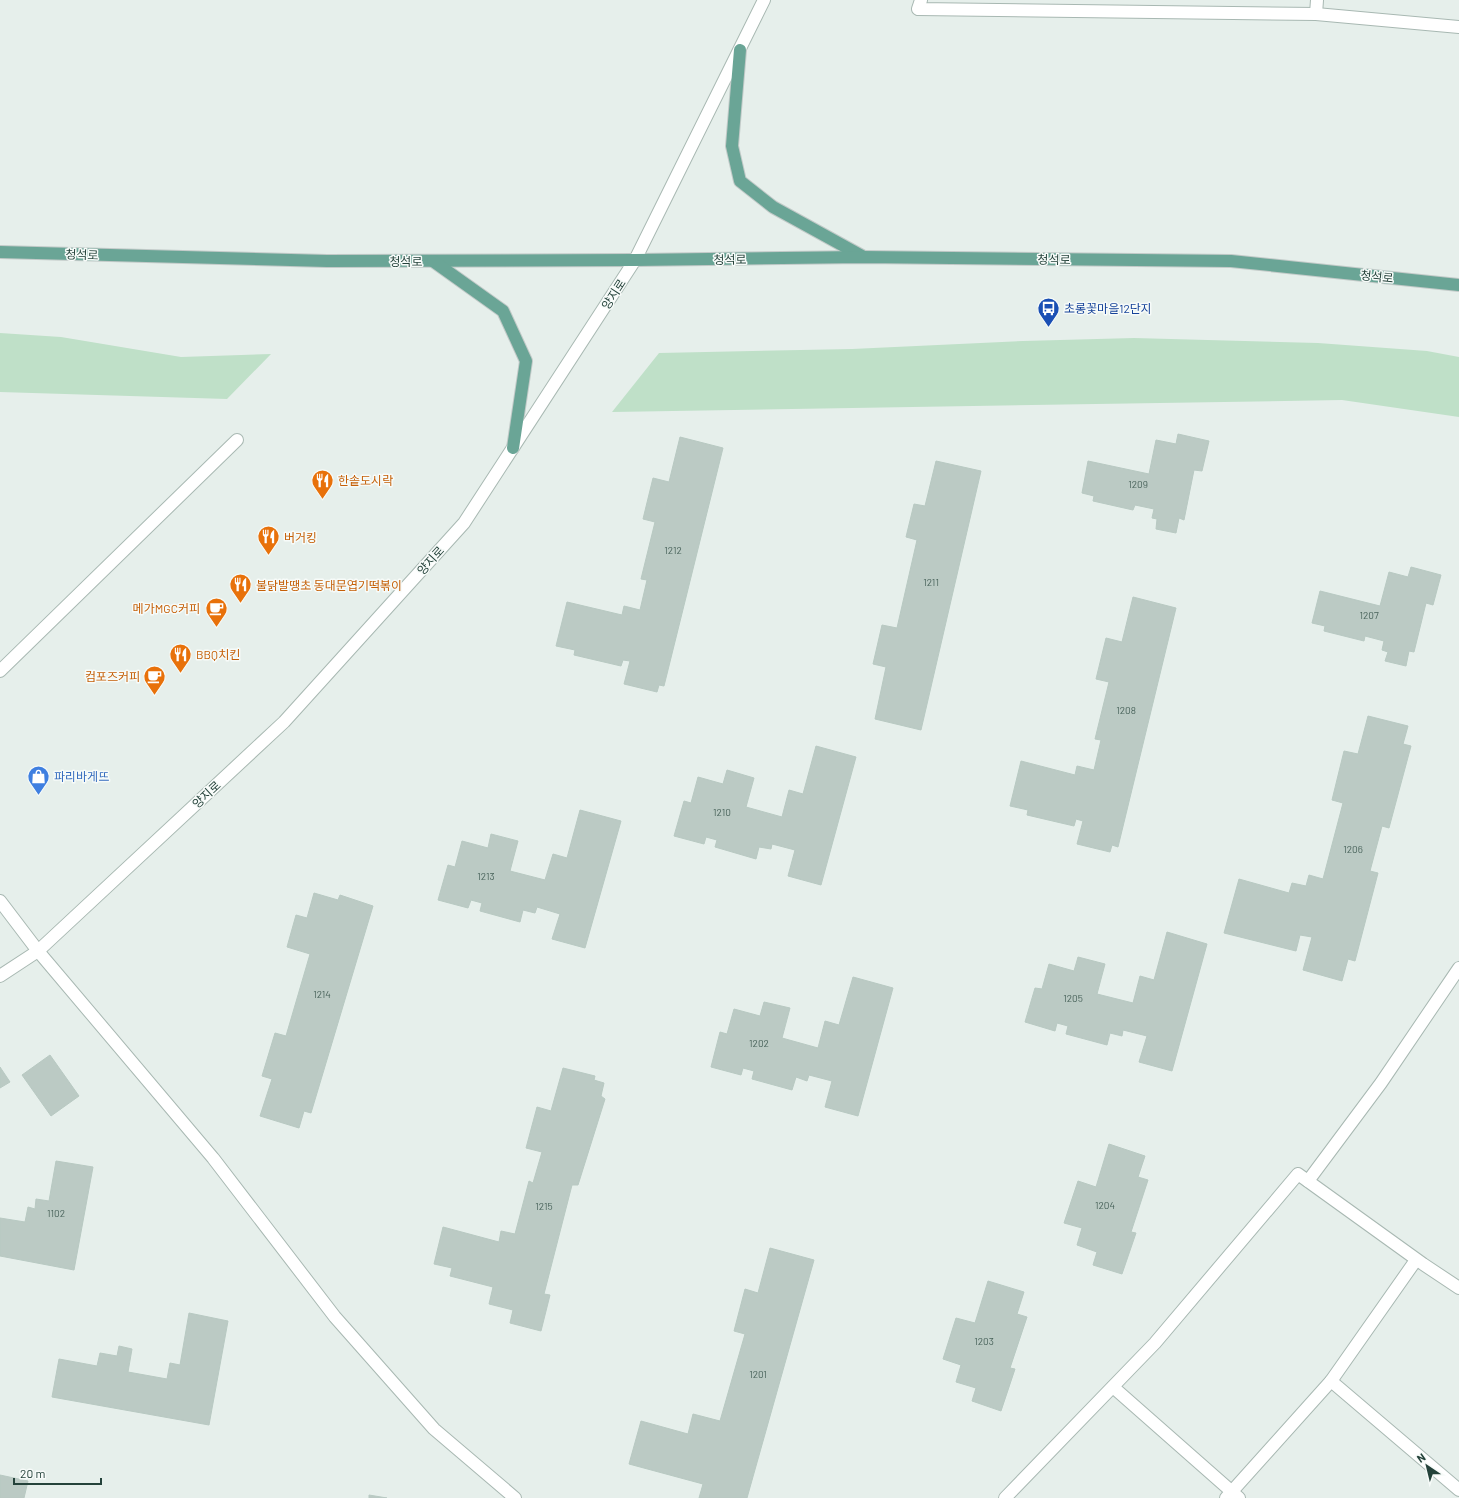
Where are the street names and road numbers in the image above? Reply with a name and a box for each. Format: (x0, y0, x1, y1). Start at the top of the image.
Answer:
street label: 청석로 (65, 246, 99, 262)
street label: 청석로 (713, 252, 747, 266)
street label: 청석로 (1037, 252, 1071, 266)
street label: 청석로 (389, 254, 423, 268)
street label: 청석로 (1360, 267, 1394, 285)
street label: 양지로 (598, 276, 628, 312)
street label: 양지로 (414, 543, 446, 577)
street label: 양지로 (189, 778, 223, 810)

